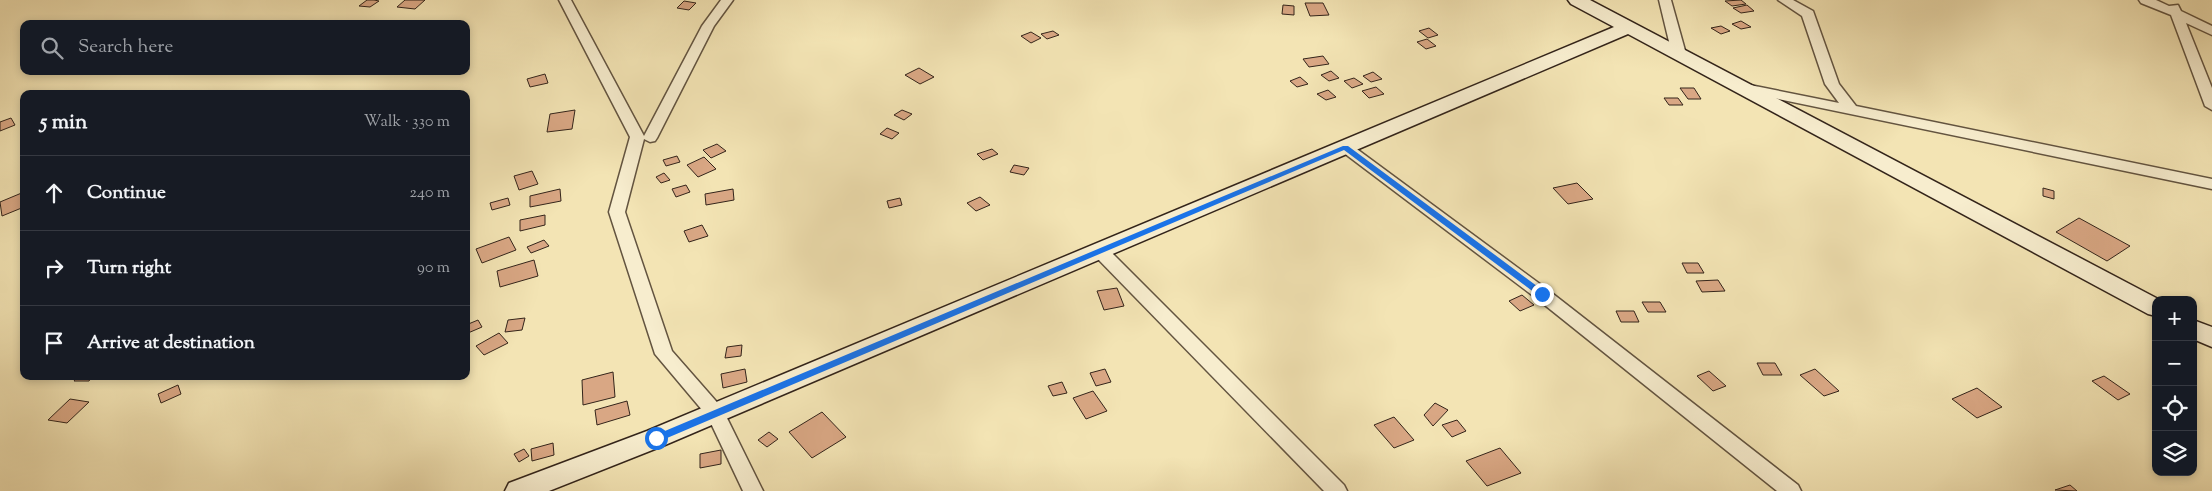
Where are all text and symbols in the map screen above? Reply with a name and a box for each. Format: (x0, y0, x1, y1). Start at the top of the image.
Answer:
search box (20, 20, 470, 75)
icon: search (38, 34, 66, 62)
text: Search here (78, 34, 173, 61)
text: 5 min (40, 108, 87, 138)
text: Walk · 330 m (364, 111, 450, 134)
icon: ahead (40, 179, 68, 207)
text: Continue (87, 180, 166, 207)
text: 240 m (409, 182, 450, 205)
icon: right (40, 254, 68, 282)
text: Turn right (87, 255, 171, 282)
text: 90 m (417, 257, 450, 280)
route end (1531, 283, 1554, 306)
map controls (2152, 296, 2197, 476)
button: + (2152, 296, 2197, 341)
icon: arrive (40, 329, 68, 357)
text: Arrive at destination (87, 330, 255, 357)
button: − (2152, 341, 2197, 386)
button: locate (2152, 386, 2197, 431)
route start (645, 427, 668, 450)
button: layers (2152, 431, 2197, 476)

